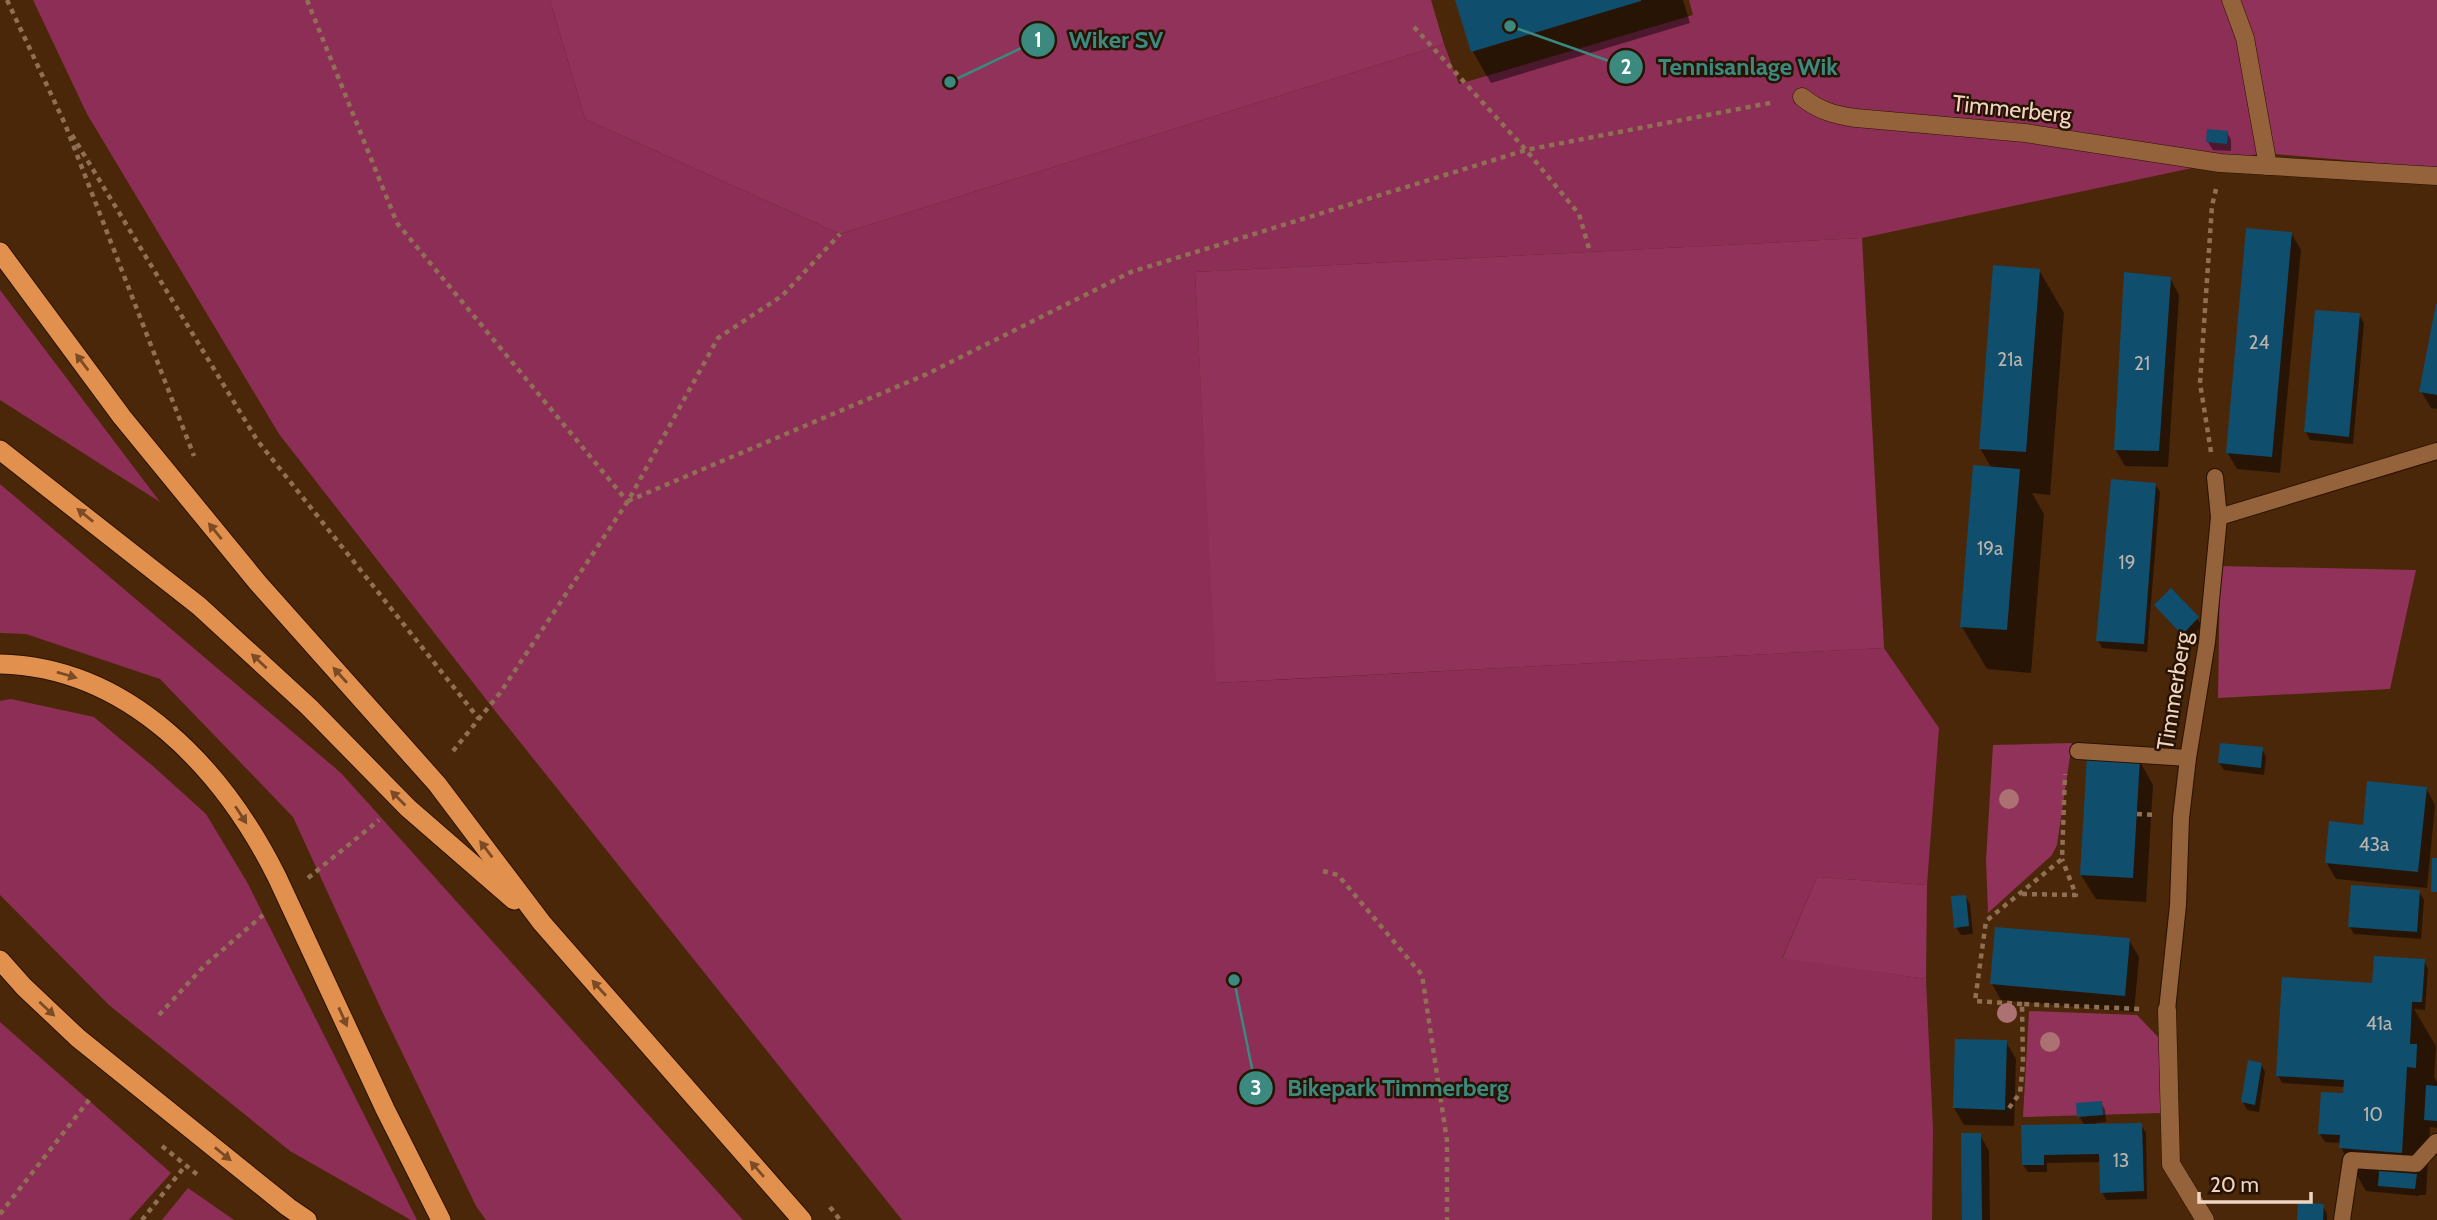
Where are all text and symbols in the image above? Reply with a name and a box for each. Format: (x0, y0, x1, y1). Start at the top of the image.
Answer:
callout: Wiker SV (1020, 17, 1178, 62)
text: Wiker SV (1069, 25, 1163, 54)
text: 1 (1034, 27, 1042, 52)
callout: Tennisanlage Wik (1609, 44, 1852, 89)
text: Tennisanlage Wik (1658, 52, 1838, 81)
text: 2 (1620, 54, 1632, 79)
street label: Timmerberg (1951, 89, 2073, 129)
house number: 24 (2249, 331, 2269, 354)
house number: 21a (1997, 348, 2023, 371)
house number: 21 (2134, 352, 2150, 375)
one-way arrow (74, 354, 89, 372)
one-way arrow (76, 507, 94, 522)
one-way arrow (208, 522, 223, 539)
house number: 19a (1977, 537, 2003, 560)
house number: 19 (2119, 551, 2136, 574)
street label: Timmerberg (2151, 629, 2197, 752)
one-way arrow (251, 653, 268, 669)
one-way arrow (332, 666, 348, 684)
one-way arrow (57, 671, 78, 681)
one-way arrow (390, 790, 406, 806)
one-way arrow (234, 805, 247, 824)
house number: 43a (2359, 833, 2389, 856)
one-way arrow (479, 840, 493, 858)
one-way arrow (591, 979, 607, 997)
one-way arrow (39, 1001, 56, 1017)
one-way arrow (338, 1007, 349, 1028)
house number: 41a (2366, 1012, 2392, 1035)
callout: Bikepark Timmerberg (1239, 1065, 1523, 1110)
text: Bikepark Timmerberg (1287, 1073, 1509, 1102)
text: 3 (1250, 1075, 1262, 1100)
house number: 10 (2363, 1103, 2383, 1126)
one-way arrow (214, 1146, 231, 1161)
house number: 13 (2113, 1149, 2129, 1172)
one-way arrow (750, 1160, 765, 1177)
scale bar (2199, 1160, 2311, 1204)
text: 20 m (2210, 1172, 2259, 1197)

